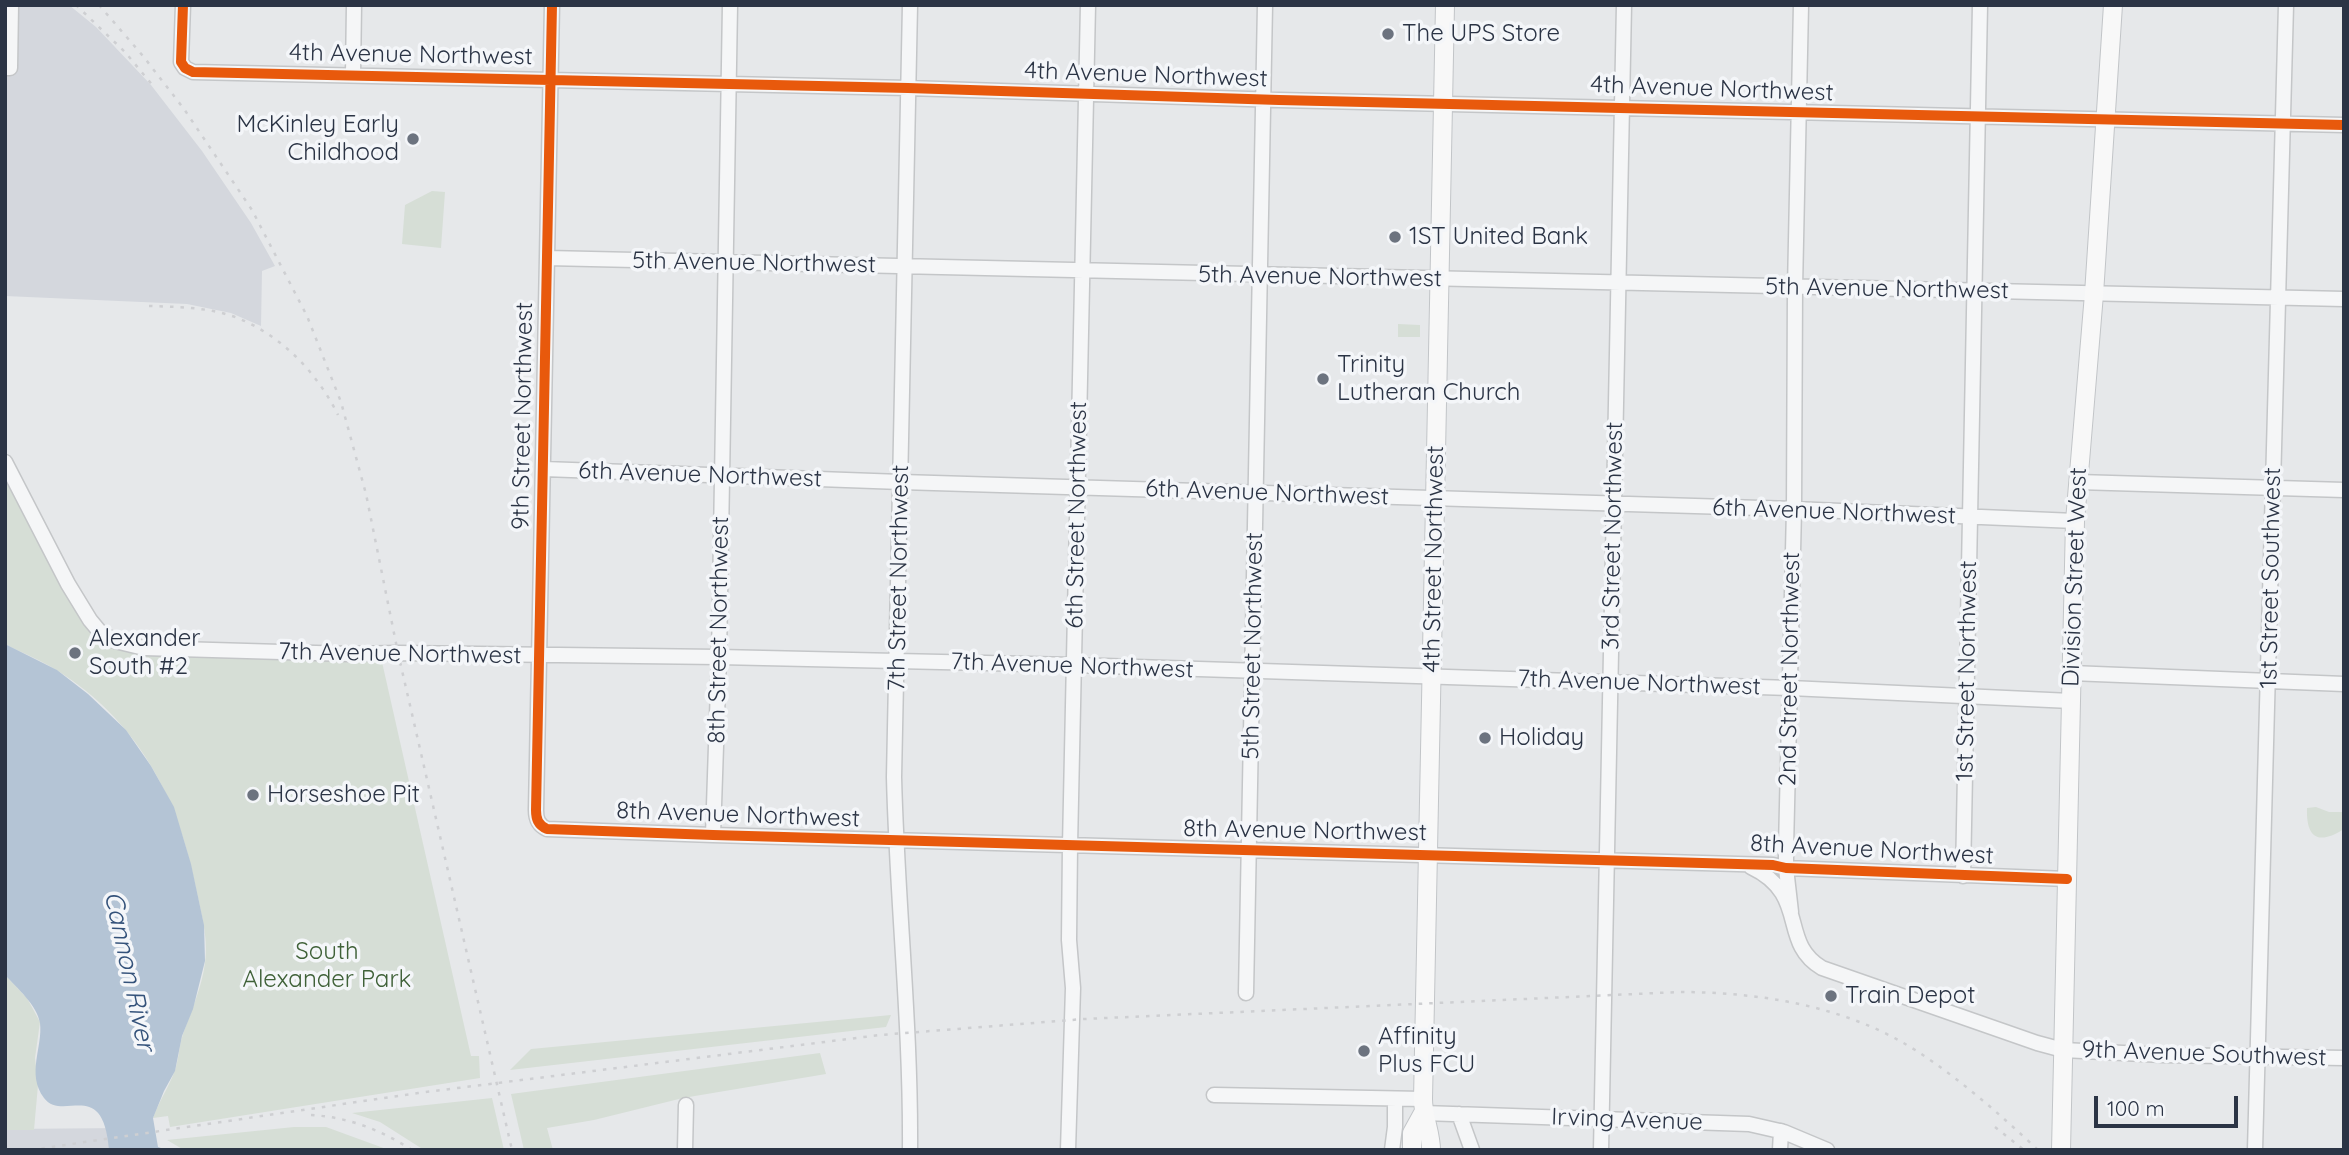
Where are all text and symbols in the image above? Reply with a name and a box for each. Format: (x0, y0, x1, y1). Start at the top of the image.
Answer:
place label: The UPS Store (1402, 20, 1560, 48)
marker: The UPS Store (1380, 26, 1396, 42)
street label: 4th Avenue Northwest (289, 38, 533, 72)
street label: 4th Avenue Northwest (1024, 56, 1268, 94)
street label: 4th Avenue Northwest (1590, 70, 1834, 108)
place label: McKinley Early Childhood (236, 111, 399, 167)
marker: McKinley Early Childhood (405, 131, 421, 147)
place label: 1ST United Bank (1409, 223, 1588, 251)
marker: 1ST United Bank (1387, 229, 1403, 245)
street label: 5th Avenue Northwest (632, 246, 876, 280)
street label: 5th Avenue Northwest (1198, 260, 1442, 294)
street label: 5th Avenue Northwest (1765, 272, 2009, 306)
street label: 9th Street Northwest (507, 302, 539, 530)
place label: Trinity Lutheran Church (1337, 351, 1520, 407)
marker: Trinity Lutheran Church (1315, 371, 1331, 387)
street label: 6th Street Northwest (1061, 401, 1093, 629)
street label: 3rd Street Northwest (1597, 422, 1629, 650)
street label: 4th Street Northwest (1418, 445, 1450, 673)
street label: 6th Avenue Northwest (578, 456, 822, 494)
street label: 7th Street Northwest (883, 464, 915, 692)
street label: Division Street West (2057, 467, 2093, 687)
street label: 1st Street Southwest (2255, 467, 2287, 689)
street label: 6th Avenue Northwest (1145, 474, 1389, 512)
street label: 6th Avenue Northwest (1712, 493, 1956, 531)
street label: 8th Street Northwest (703, 516, 735, 744)
street label: 5th Street Northwest (1237, 532, 1269, 760)
street label: 2nd Street Northwest (1774, 552, 1806, 786)
street label: 1st Street Northwest (1951, 560, 1983, 782)
place label: Alexander South #2 (89, 625, 201, 681)
street label: 7th Avenue Northwest (278, 637, 522, 671)
marker: Alexander South #2 (67, 645, 83, 661)
street label: 7th Avenue Northwest (950, 647, 1194, 685)
street label: 7th Avenue Northwest (1517, 664, 1761, 702)
place label: Holiday (1499, 724, 1584, 752)
marker: Holiday (1477, 730, 1493, 746)
place label: Horseshoe Pit (267, 781, 420, 809)
marker: Horseshoe Pit (245, 787, 261, 803)
street label: 8th Avenue Northwest (616, 796, 860, 834)
street label: 8th Avenue Northwest (1183, 814, 1427, 848)
street label: 8th Avenue Northwest (1749, 829, 1995, 871)
water label: Cannon River (97, 889, 161, 1053)
park label: South Alexander Park (243, 938, 411, 994)
place label: Train Depot (1845, 982, 1975, 1010)
marker: Train Depot (1823, 988, 1839, 1004)
place label: Affinity Plus FCU (1378, 1023, 1475, 1079)
street label: 9th Avenue Southwest (2081, 1035, 2327, 1073)
marker: Affinity Plus FCU (1356, 1043, 1372, 1059)
scale bar (2097, 1082, 2240, 1126)
text: 100 m (2107, 1095, 2165, 1121)
street label: Irving Avenue (1551, 1103, 1703, 1137)

